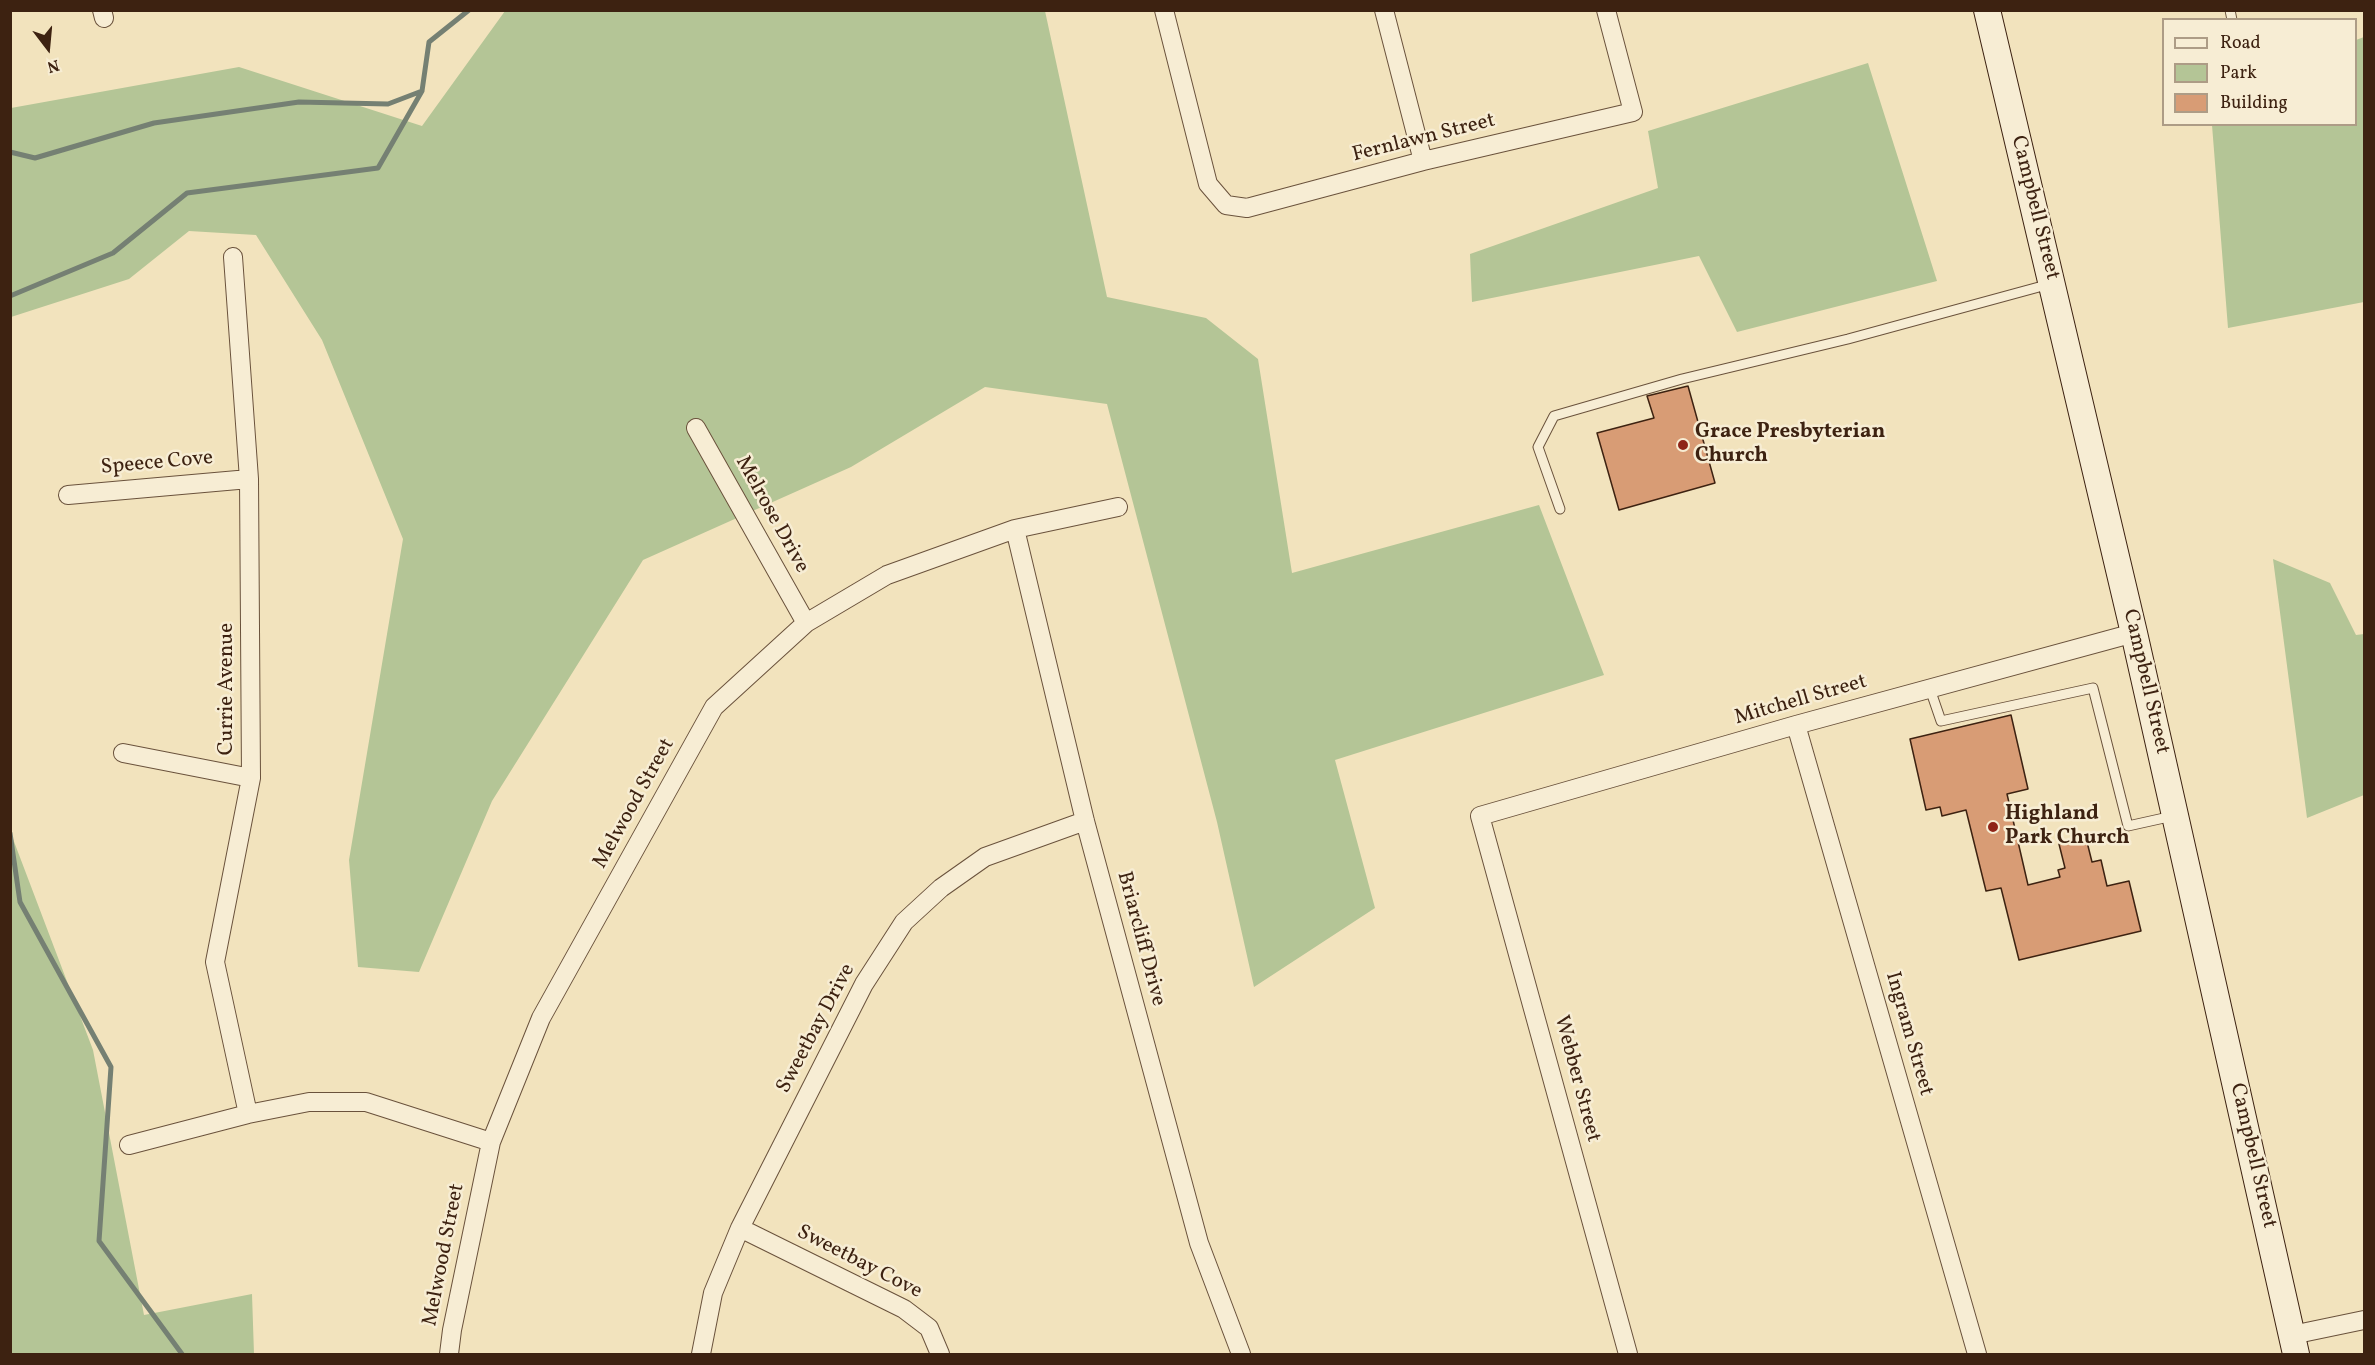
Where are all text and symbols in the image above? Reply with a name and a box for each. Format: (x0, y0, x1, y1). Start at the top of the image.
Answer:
north arrow (18, 18, 78, 78)
legend (2162, 18, 2357, 126)
text: Road (2220, 31, 2261, 56)
text: N (44, 53, 62, 77)
text: Park (2220, 61, 2257, 86)
text: Building (2220, 91, 2288, 116)
street label: Fernlawn Street (1350, 109, 1498, 169)
street label: Campbell Street (2004, 133, 2064, 283)
place label: Grace Presbyterian Church (1695, 420, 1885, 470)
marker: Grace Presbyterian Church (1676, 438, 1690, 452)
street label: Speece Cove (100, 447, 214, 481)
street label: Melrose Drive (729, 452, 813, 578)
street label: Campbell Street (2116, 607, 2174, 757)
street label: Currie Avenue (215, 623, 241, 755)
street label: Mitchell Street (1732, 670, 1870, 732)
street label: Melwood Street (589, 735, 681, 873)
place label: Highland Park Church (2005, 802, 2130, 852)
marker: Highland Park Church (1986, 820, 2000, 834)
street label: Briarcliff Drive (1110, 869, 1170, 1009)
street label: Sweetbay Drive (772, 960, 862, 1098)
street label: Ingram Street (1878, 969, 1938, 1099)
street label: Webber Street (1547, 1013, 1605, 1145)
street label: Campbell Street (2223, 1081, 2281, 1231)
street label: Melwood Street (419, 1182, 471, 1328)
street label: Sweetbay Cove (792, 1221, 926, 1305)

